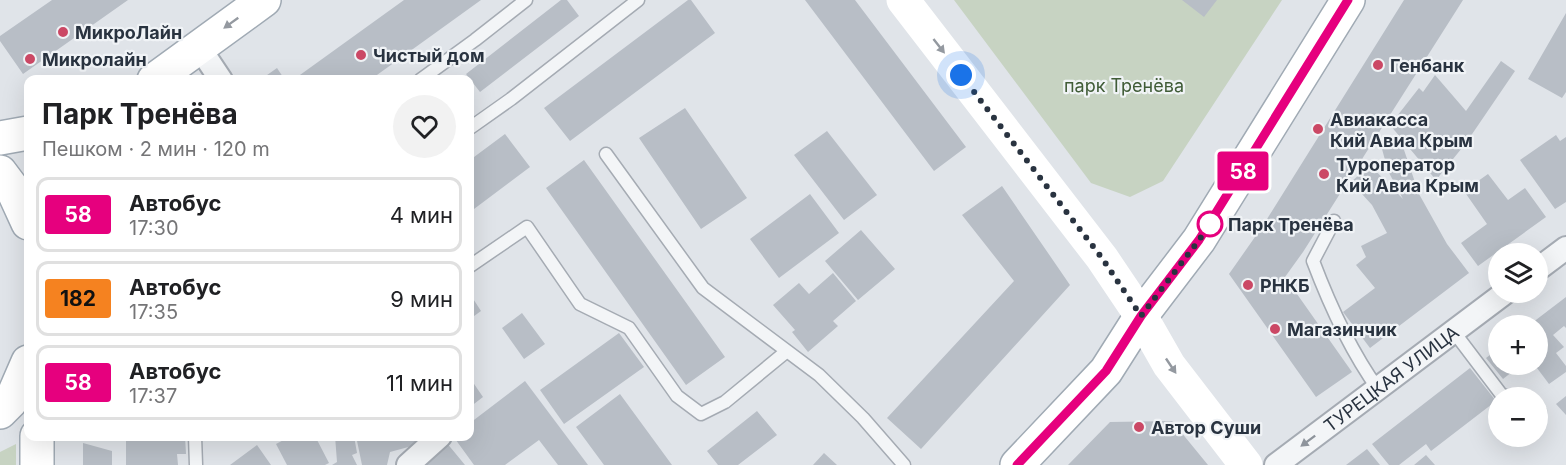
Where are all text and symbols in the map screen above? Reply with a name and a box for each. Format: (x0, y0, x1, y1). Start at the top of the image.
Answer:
one-way arrow (224, 17, 239, 29)
place label: МикроЛайн (75, 22, 182, 43)
marker: МикроЛайн (56, 25, 70, 39)
one-way arrow (933, 38, 945, 54)
place label: Чистый дом (373, 45, 485, 66)
marker: Чистый дом (354, 48, 368, 62)
place label: Микролайн (42, 49, 147, 70)
marker: Микролайн (23, 52, 37, 66)
place label: Генбанк (1390, 55, 1465, 76)
marker: Генбанк (1371, 58, 1385, 72)
your location (946, 60, 976, 90)
park label: парк Тренёва (1064, 75, 1184, 96)
button: heart (393, 95, 456, 158)
text: Парк Тренёва (42, 97, 238, 131)
place label: Авиакасса Кий Авиа Крым (1330, 109, 1473, 151)
marker: Авиакасса Кий Авиа Крым (1311, 122, 1325, 136)
text: Пешком · 2 мин · 120 m (42, 137, 270, 161)
line badge: 58 (1216, 152, 1270, 190)
place label: Туроператор Кий Авиа Крым (1336, 154, 1479, 196)
text: 58 (1229, 159, 1257, 184)
marker: Туроператор Кий Авиа Крым (1317, 167, 1331, 181)
text: Автобус (129, 190, 222, 216)
text: 58 (64, 202, 92, 227)
text: 4 мин (390, 202, 453, 228)
marker: Парк Тренёва (1197, 211, 1223, 237)
place label: Парк Тренёва (1228, 214, 1354, 235)
text: 17:30 (129, 216, 179, 240)
map controls (1488, 243, 1548, 447)
button: layers (1488, 243, 1548, 303)
text: Автобус (129, 274, 222, 300)
place label: РНКБ (1260, 275, 1310, 296)
marker: РНКБ (1241, 278, 1255, 292)
text: 182 (60, 286, 96, 311)
text: 9 мин (390, 286, 453, 312)
text: 17:35 (129, 300, 178, 324)
button: + (1488, 315, 1548, 375)
place label: Магазинчик (1287, 319, 1397, 340)
street label: ТУРЕЦКАЯ УЛИЦА (1320, 321, 1463, 436)
marker: Магазинчик (1268, 322, 1282, 336)
text: Автобус (129, 358, 222, 384)
one-way arrow (1165, 358, 1177, 374)
text: 58 (64, 370, 92, 395)
text: 11 мин (386, 370, 453, 396)
text: 17:37 (129, 384, 177, 408)
button: − (1488, 387, 1548, 447)
place label: Автор Суши (1151, 417, 1261, 438)
marker: Автор Суши (1132, 420, 1146, 434)
one-way arrow (1301, 435, 1317, 447)

